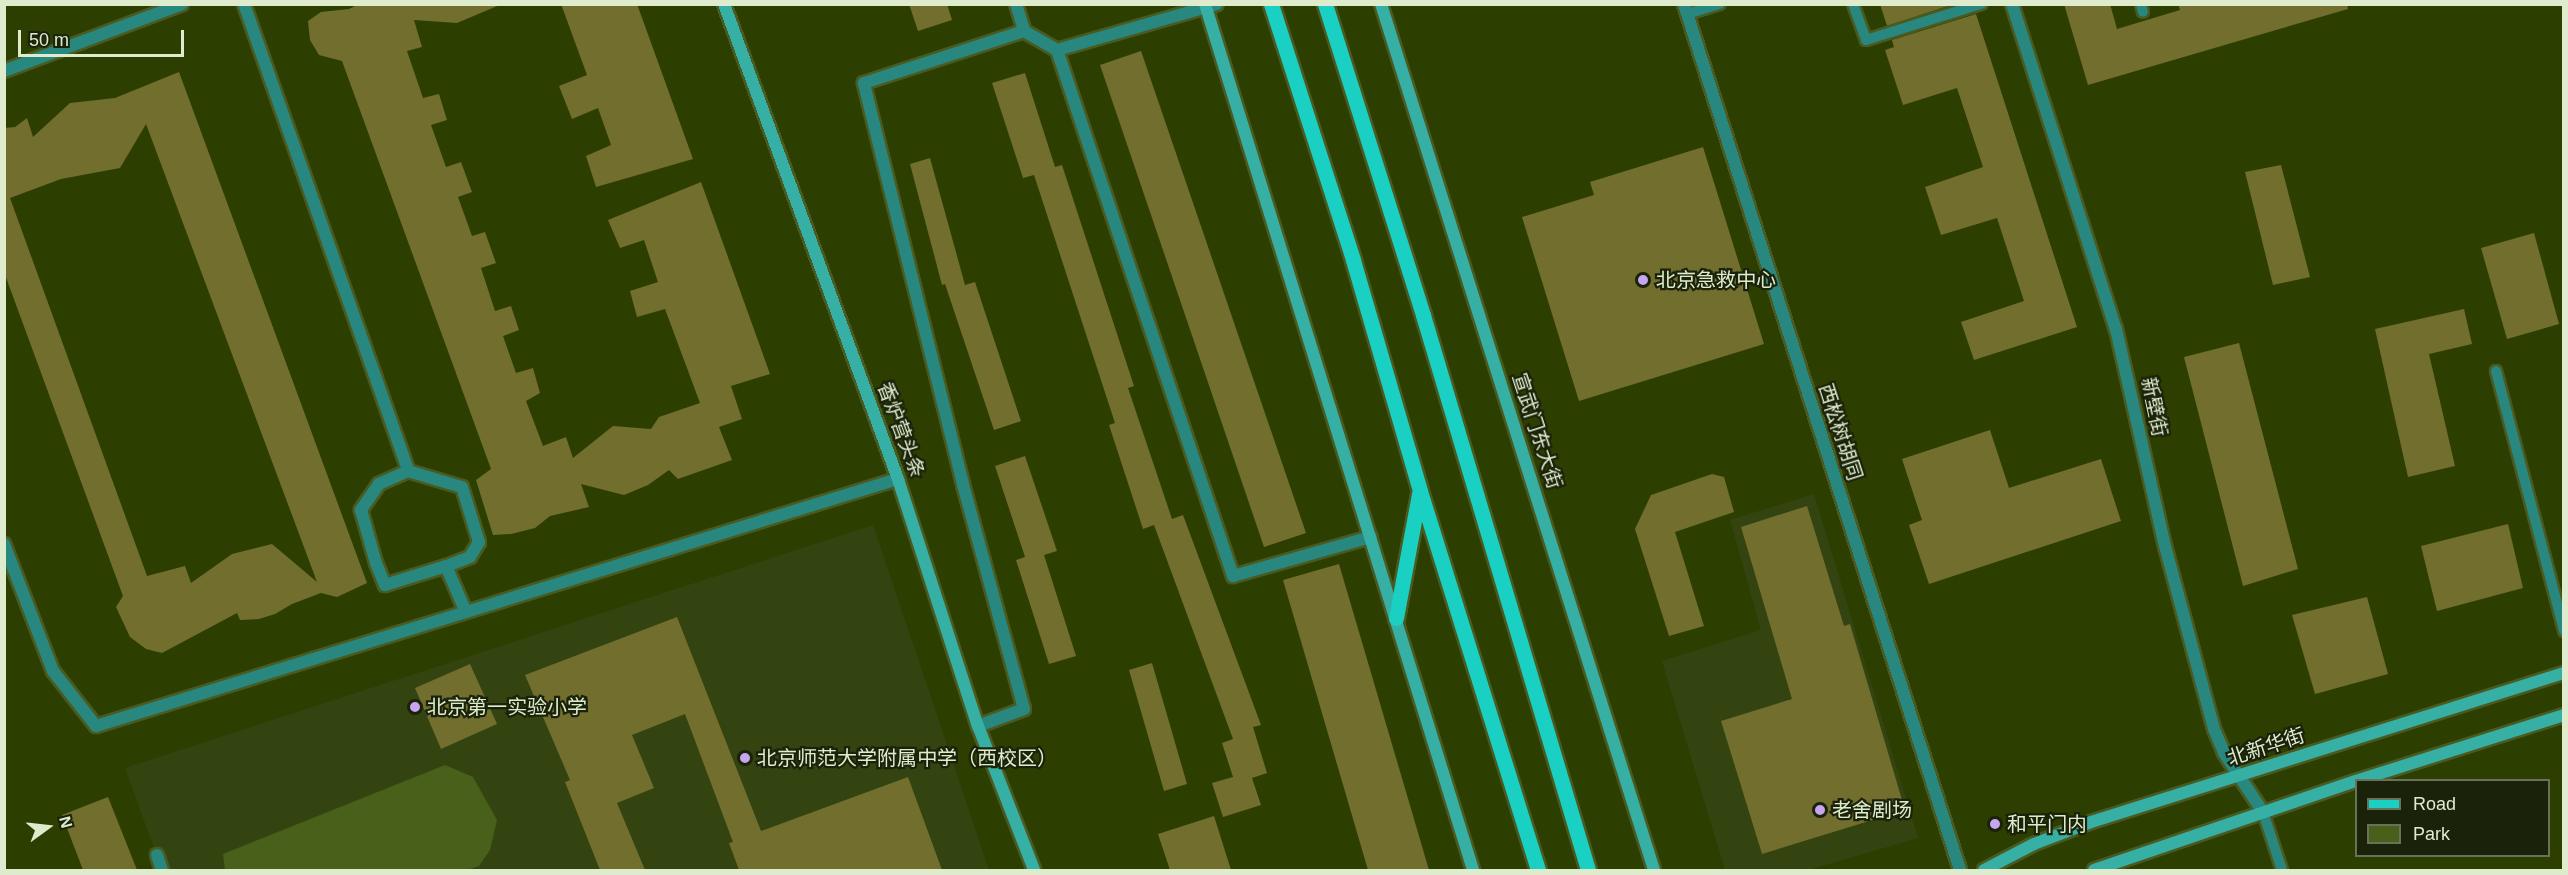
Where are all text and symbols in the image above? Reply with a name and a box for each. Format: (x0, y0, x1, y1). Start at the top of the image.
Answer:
scale bar (21, 18, 188, 56)
text: 50 m (29, 30, 69, 50)
place label: 北京急救中心 (1656, 268, 1776, 292)
marker: 北京急救中心 (1634, 271, 1652, 289)
street label: 宣武门东大街 (1507, 370, 1567, 492)
street label: 新壁街 (2136, 375, 2172, 439)
street label: 香炉营头条 (873, 379, 929, 481)
street label: 西松树胡同 (1813, 381, 1867, 483)
place label: 北京第一实验小学 (427, 695, 587, 719)
marker: 北京第一实验小学 (408, 700, 422, 714)
street label: 北新华街 (2224, 723, 2308, 771)
place label: 北京师范大学附属中学（西校区） (757, 746, 1057, 770)
marker: 北京师范大学附属中学（西校区） (738, 751, 752, 765)
legend (2355, 779, 2550, 857)
text: Road (2413, 794, 2456, 814)
north arrow (18, 797, 78, 857)
place label: 老舍剧场 (1832, 798, 1912, 822)
marker: 老舍剧场 (1813, 803, 1827, 817)
place label: 和平门内 (2007, 812, 2087, 836)
text: N (56, 814, 76, 830)
marker: 和平门内 (1988, 817, 2002, 831)
text: Park (2413, 824, 2450, 844)

